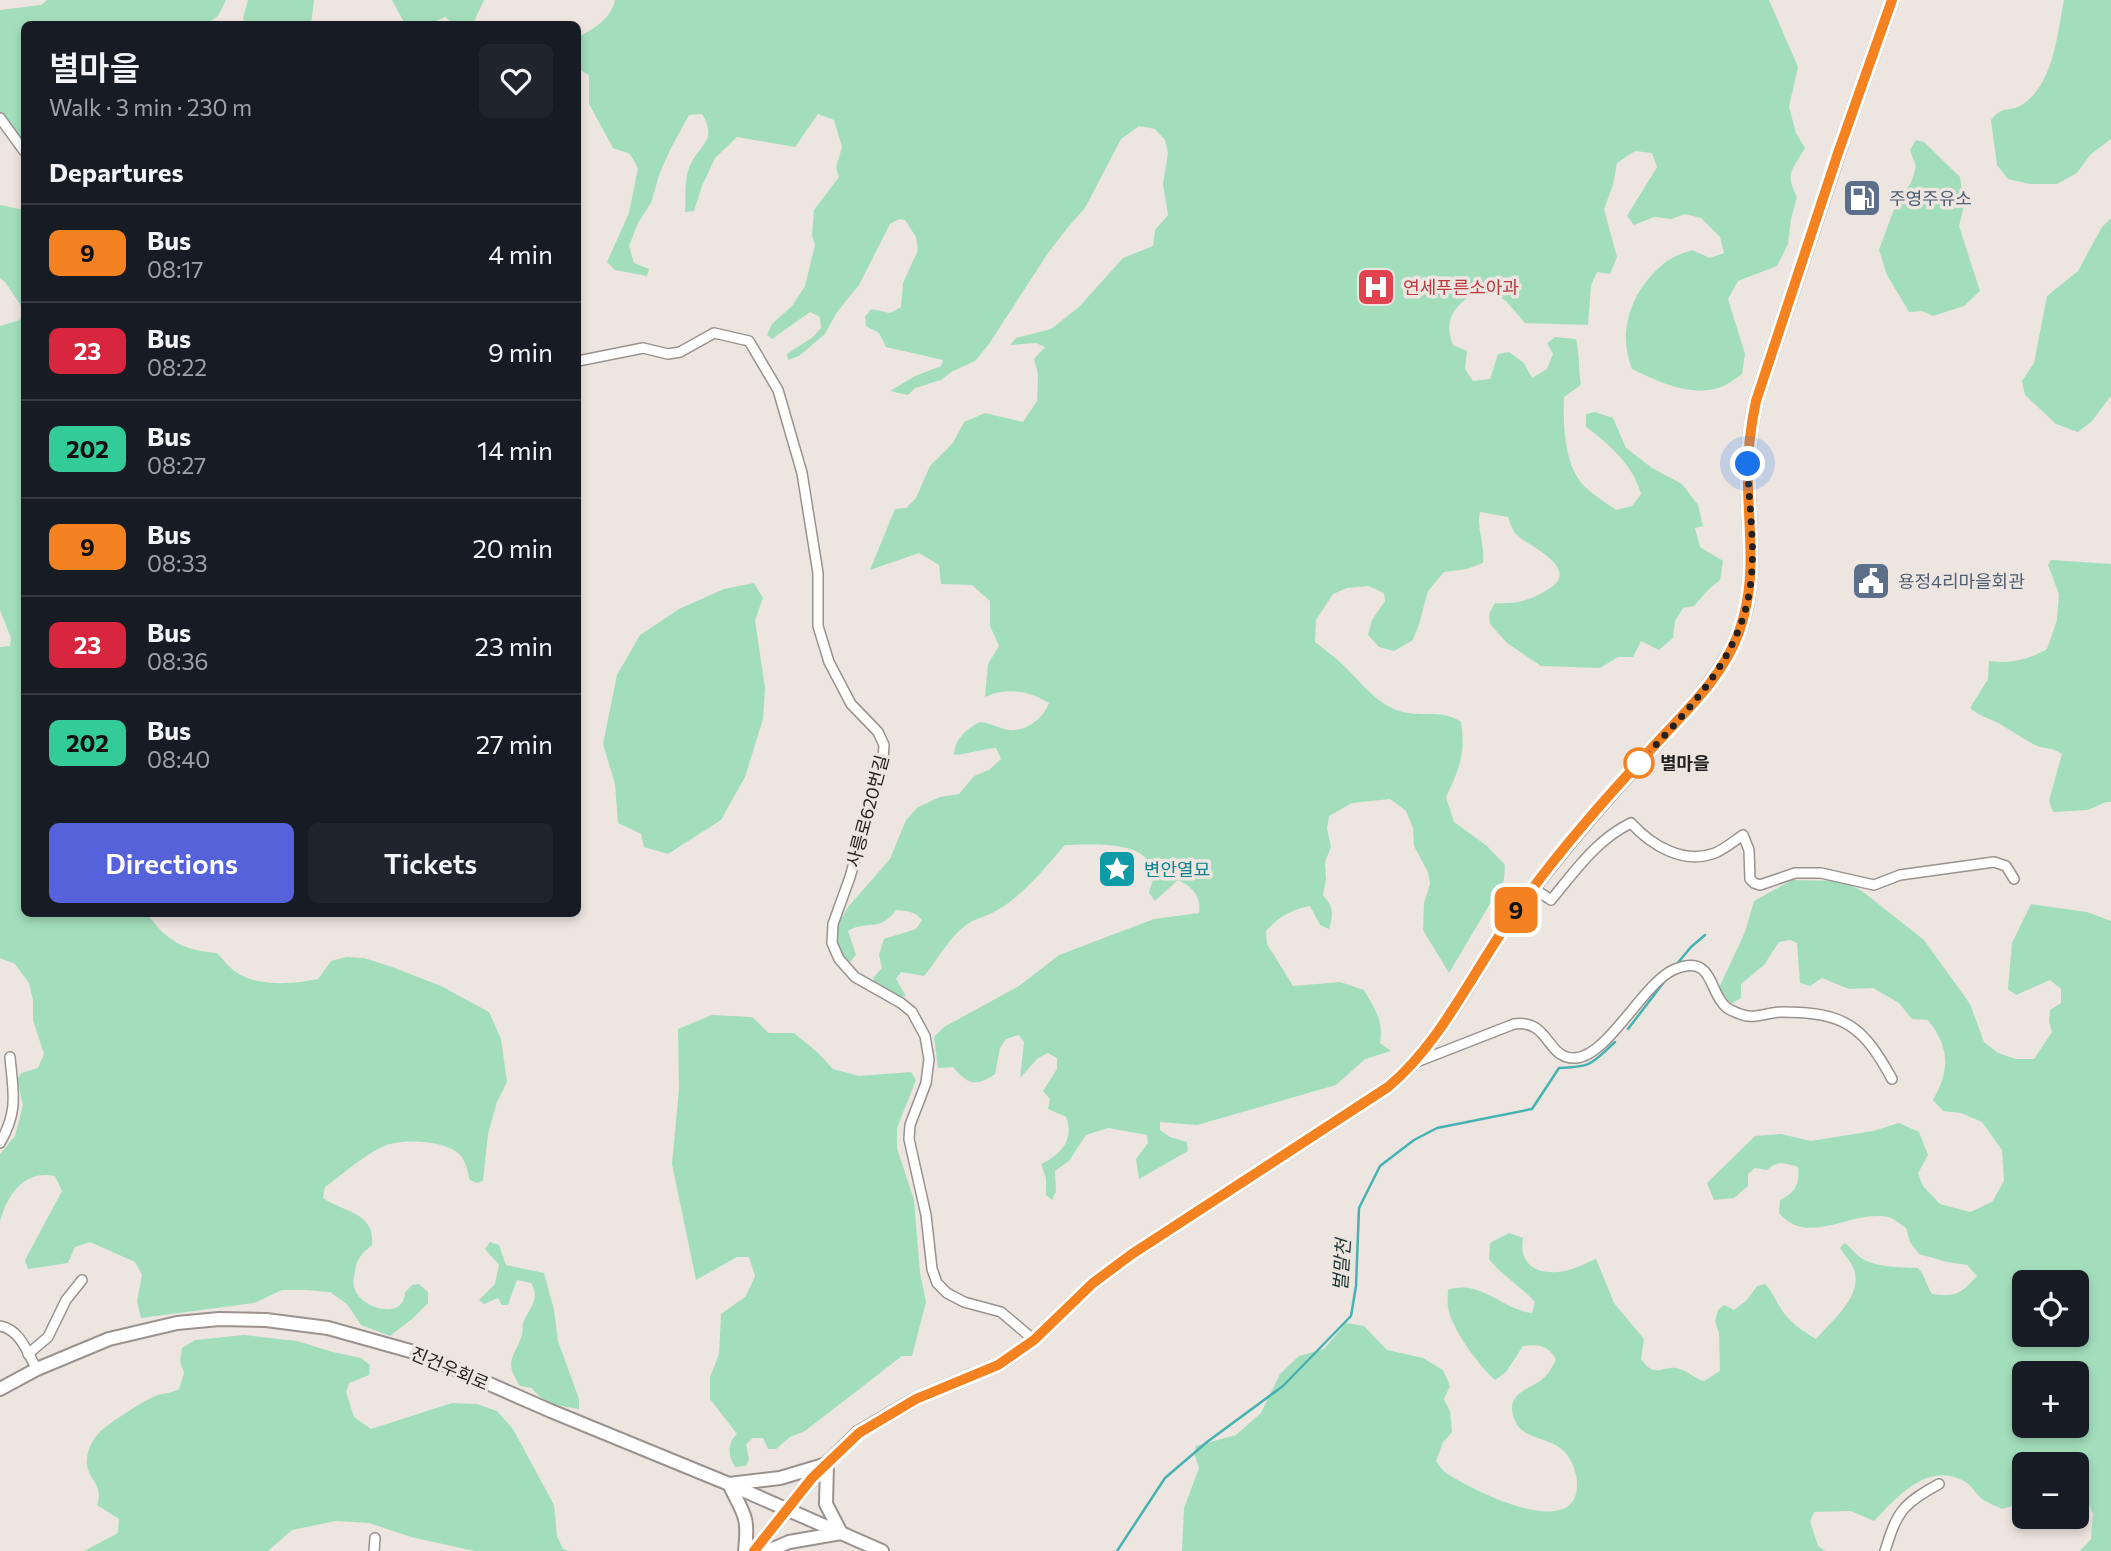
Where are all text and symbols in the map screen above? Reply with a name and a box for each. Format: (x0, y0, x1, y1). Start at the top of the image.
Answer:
button: heart (479, 44, 553, 118)
text: 별마을 (49, 46, 140, 87)
text: Walk · 3 min · 230 m (49, 93, 252, 121)
text: Departures (49, 156, 184, 187)
fuel station icon: 주영주유소 (1841, 177, 1883, 219)
place label: 주영주유소 (1889, 187, 1972, 209)
text: Bus (147, 224, 191, 255)
text: 9 (80, 238, 95, 267)
text: 4 min (488, 238, 553, 269)
text: 08:17 (147, 255, 203, 283)
hospital icon: 연세푸른소아과 (1355, 266, 1397, 308)
place label: 연세푸른소아과 (1403, 276, 1519, 298)
text: Bus (147, 322, 191, 353)
text: 23 (74, 336, 101, 365)
text: 9 min (488, 336, 553, 367)
text: 08:22 (147, 353, 207, 381)
text: Bus (147, 420, 191, 451)
text: 202 (66, 434, 109, 463)
text: 14 min (477, 434, 553, 465)
your location (1730, 446, 1765, 481)
text: 08:27 (147, 451, 206, 479)
text: Bus (147, 518, 191, 549)
text: 9 (80, 532, 95, 561)
text: 20 min (472, 532, 553, 563)
text: 08:33 (147, 549, 208, 577)
public building icon: 용정4리마을회관 (1850, 560, 1892, 602)
place label: 용정4리마을회관 (1898, 570, 2025, 592)
text: Bus (147, 616, 191, 647)
text: 23 (74, 630, 101, 659)
text: 23 min (475, 630, 553, 661)
text: 08:36 (147, 647, 208, 675)
text: Bus (147, 714, 191, 745)
text: 202 (66, 728, 109, 757)
text: 27 min (476, 728, 553, 759)
text: 08:40 (147, 745, 210, 773)
marker: 별마을 (1624, 748, 1654, 778)
street label: 사릉로620번길 (841, 752, 893, 870)
place label: 별마을 (1660, 752, 1710, 774)
button: Directions (49, 823, 294, 903)
button: Tickets (308, 823, 553, 903)
place icon: 변안열묘 (1096, 848, 1138, 890)
place label: 변안열묘 (1144, 858, 1210, 880)
line badge: 9 (1493, 887, 1539, 933)
text: 9 (1509, 895, 1523, 924)
water label: 벌말천 (1328, 1237, 1354, 1292)
map controls (2012, 1270, 2089, 1529)
button: locate (2012, 1270, 2089, 1347)
street label: 진건우회로 (408, 1342, 492, 1394)
button: + (2012, 1361, 2089, 1438)
button: − (2012, 1452, 2089, 1529)

